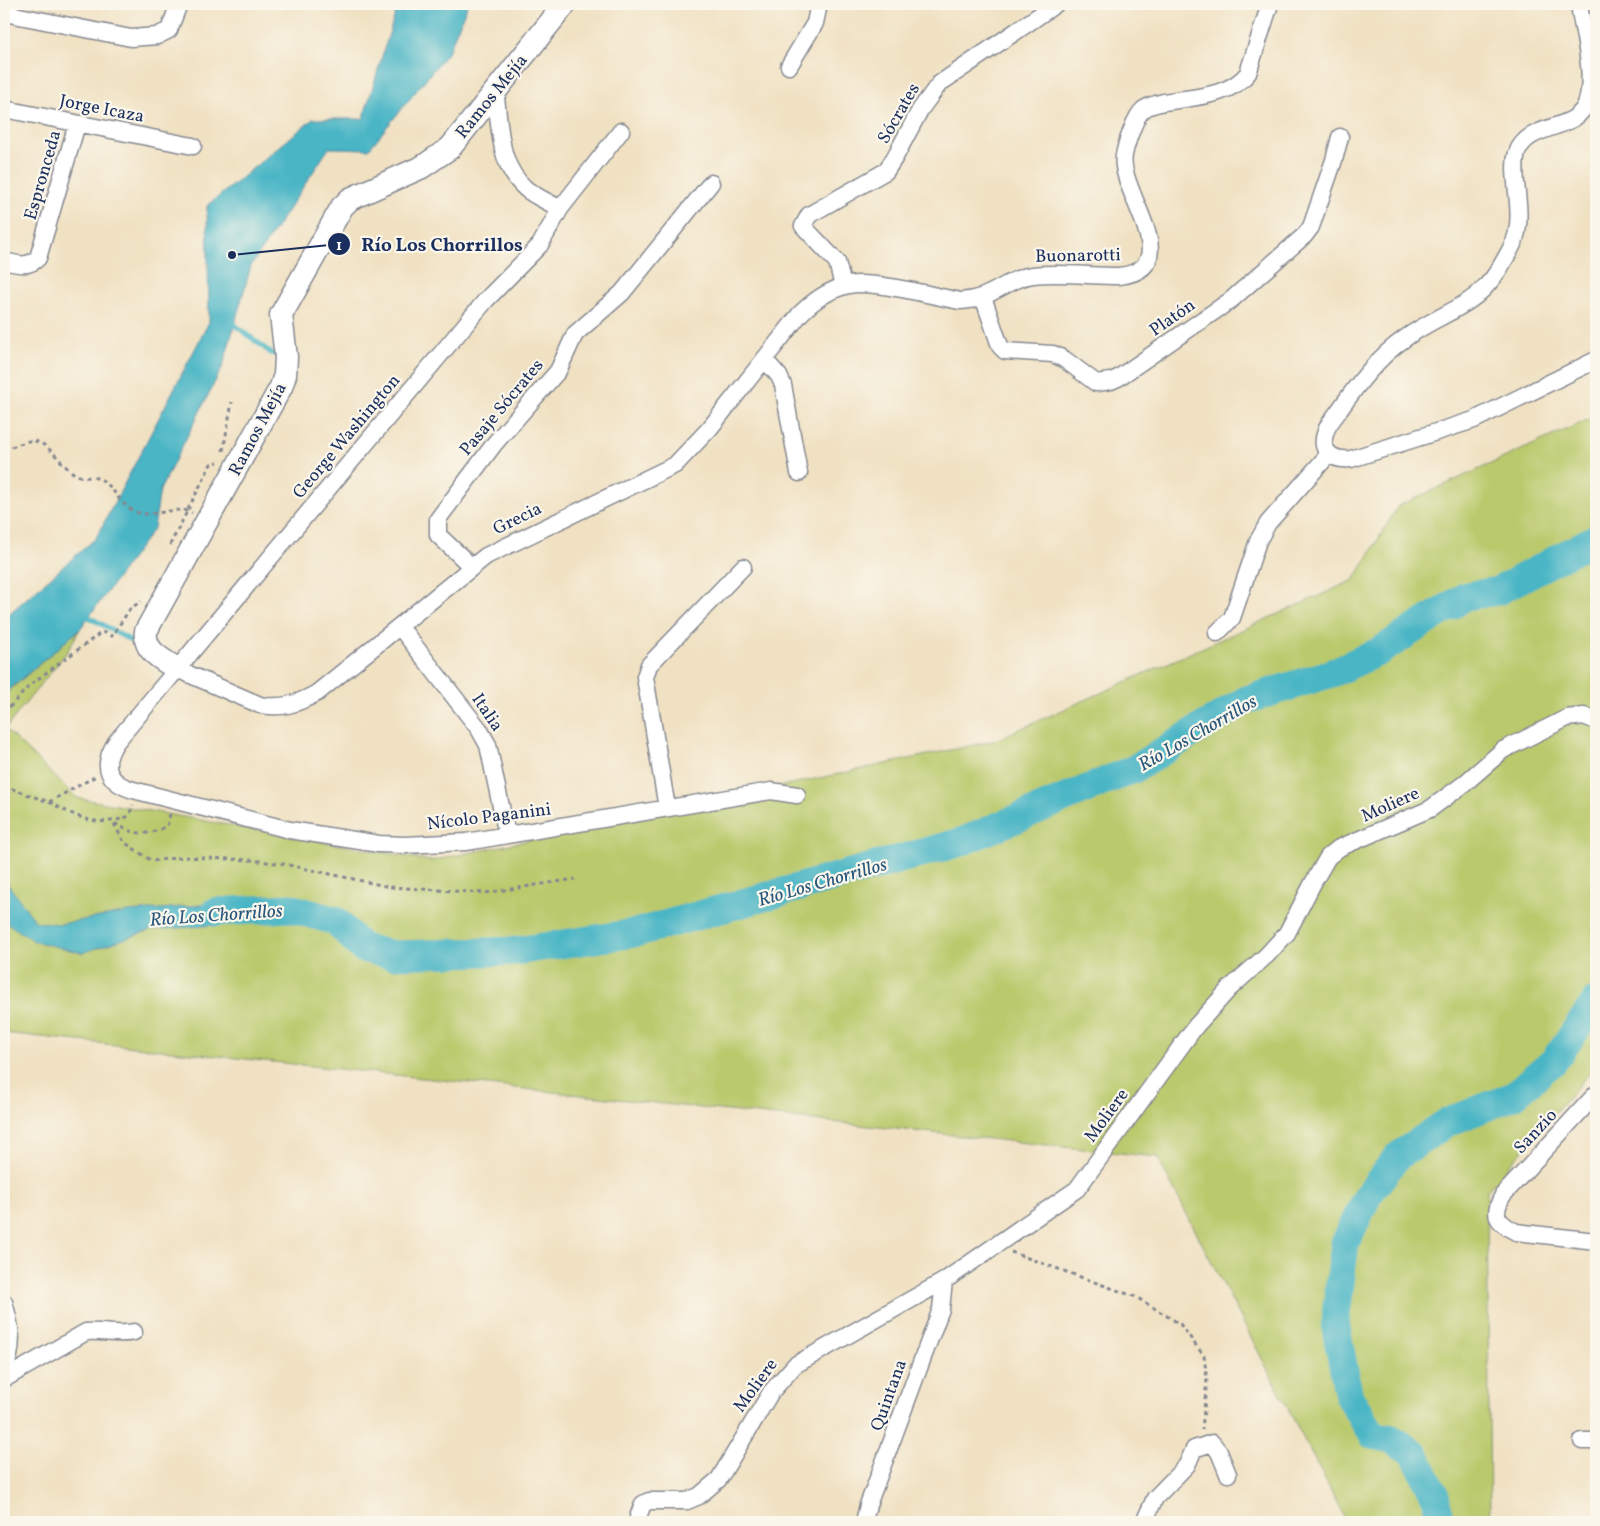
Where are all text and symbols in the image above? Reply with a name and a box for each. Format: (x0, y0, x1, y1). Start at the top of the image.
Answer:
street label: Ramos Mejía (450, 49, 534, 145)
street label: Sócrates (872, 79, 927, 149)
street label: Jorge Icaza (57, 89, 146, 130)
street label: Espronceda (19, 128, 68, 223)
callout: Río Los Chorrillos (326, 227, 533, 261)
text: Río Los Chorrillos (361, 233, 523, 259)
text: 1 (336, 236, 342, 257)
street label: Buonarotti (1035, 243, 1121, 270)
street label: Platón (1145, 293, 1201, 343)
street label: Pasaje Sócrates (454, 354, 550, 462)
street label: George Washington (288, 369, 407, 505)
street label: Ramos Mejía (223, 379, 293, 481)
street label: Grecia (489, 497, 546, 542)
street label: Italia (465, 689, 509, 737)
water label: Río Los Chorrillos (1134, 689, 1262, 778)
street label: Moliere (1358, 782, 1424, 829)
street label: Nícolo Paganini (426, 797, 553, 837)
water label: Río Los Chorrillos (755, 852, 890, 914)
water label: Río Los Chorrillos (149, 898, 283, 934)
street label: Moliere (1079, 1084, 1135, 1148)
street label: Sanzio (1509, 1104, 1564, 1160)
street label: Moliere (728, 1354, 784, 1418)
street label: Quintana (865, 1356, 914, 1435)

